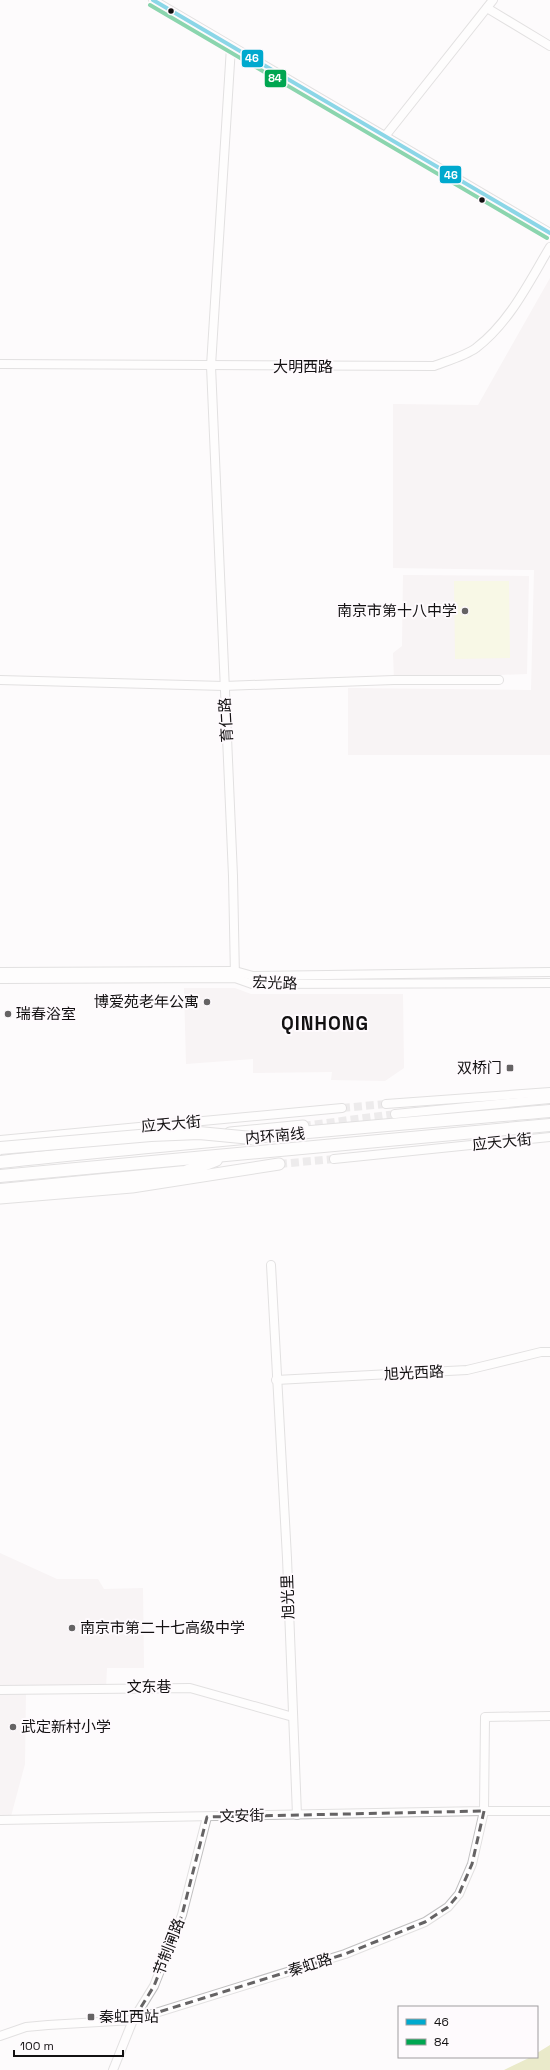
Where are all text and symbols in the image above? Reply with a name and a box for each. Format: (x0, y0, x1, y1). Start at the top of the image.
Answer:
unlabelled marker (166, 6, 176, 16)
line badge: 46 (241, 49, 264, 68)
text: 46 (245, 51, 259, 65)
line badge: 84 (264, 69, 287, 88)
text: 84 (268, 71, 282, 85)
line badge: 46 (439, 165, 462, 184)
text: 46 (444, 168, 458, 182)
unlabelled marker (477, 195, 487, 205)
street label: 大明西路 (273, 357, 333, 376)
place label: 南京市第十八中学 (337, 601, 457, 620)
marker: 南京市第十八中学 (460, 606, 470, 616)
street label: 育仁路 (215, 697, 236, 743)
street label: 宏光路 (252, 972, 298, 993)
place label: 博爱苑老年公寓 (94, 992, 199, 1011)
marker: 博爱苑老年公寓 (202, 997, 212, 1007)
place label: 瑞春浴室 (16, 1004, 76, 1023)
marker: 瑞春浴室 (3, 1009, 13, 1019)
district label: QINHONG (281, 1011, 369, 1036)
place label: 双桥门 (457, 1058, 502, 1077)
marker: 双桥门 (505, 1063, 515, 1073)
street label: 应天大街 (140, 1111, 202, 1136)
street label: 内环南线 (244, 1123, 306, 1148)
street label: 应天大街 (471, 1129, 533, 1154)
street label: 旭光西路 (384, 1361, 444, 1384)
street label: 旭光里 (277, 1574, 298, 1620)
place label: 南京市第二十七高级中学 (80, 1618, 245, 1637)
marker: 南京市第二十七高级中学 (67, 1623, 77, 1633)
street label: 文东巷 (126, 1677, 172, 1696)
place label: 武定新村小学 (21, 1717, 111, 1736)
marker: 武定新村小学 (8, 1722, 18, 1732)
street label: 文安街 (219, 1806, 265, 1825)
street label: 节制闸路 (149, 1915, 188, 1978)
street label: 秦虹路 (286, 1949, 334, 1980)
legend (398, 2006, 538, 2058)
place label: 秦虹西站 (99, 2007, 159, 2026)
marker: 秦虹西站 (86, 2012, 96, 2022)
text: 46 (434, 2014, 449, 2030)
scale bar (14, 2032, 123, 2058)
text: 84 (434, 2034, 449, 2050)
text: 100 m (20, 2038, 54, 2054)

